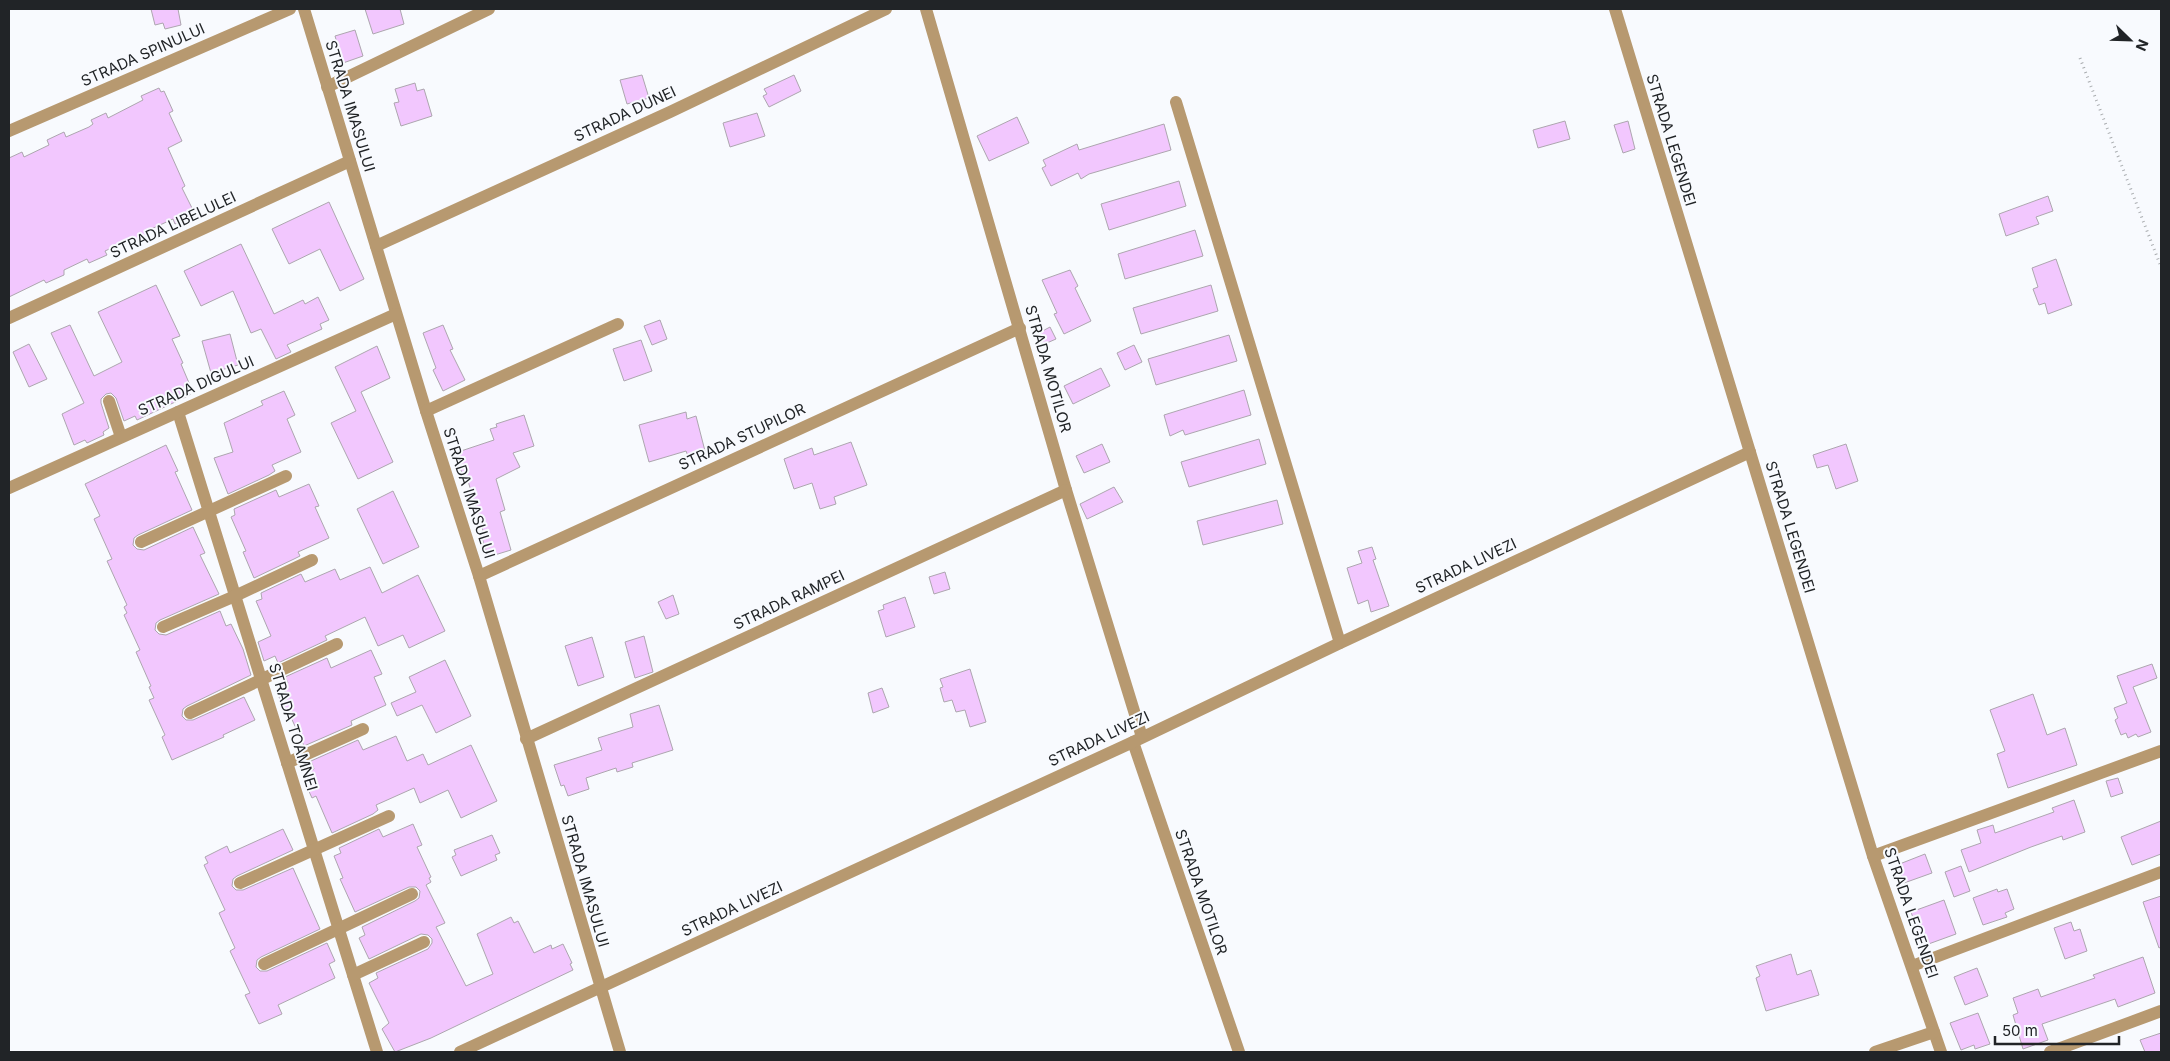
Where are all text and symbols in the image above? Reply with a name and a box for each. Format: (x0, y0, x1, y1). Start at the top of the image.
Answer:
north arrow (2105, 15, 2155, 65)
street label: STRADA SPINULUI (78, 19, 208, 90)
text: N (2133, 37, 2152, 54)
street label: STRADA IMASULUI (321, 38, 380, 174)
street label: STRADA LEGENDEI (1642, 72, 1701, 208)
street label: STRADA DUNEI (571, 82, 679, 146)
street label: STRADA LIBELULEI (107, 187, 239, 262)
street label: STRADA MOTILOR (1021, 303, 1076, 435)
street label: STRADA DIGULUI (135, 351, 257, 420)
street label: STRADA STUPILOR (675, 399, 808, 474)
street label: STRADA IMASULUI (439, 425, 500, 561)
street label: STRADA LEGENDEI (1761, 459, 1820, 595)
street label: STRADA LIVEZI (1412, 534, 1519, 597)
street label: STRADA RAMPEI (730, 566, 847, 634)
street label: STRADA TOAMNEI (265, 661, 322, 793)
street label: STRADA LIVEZI (1045, 707, 1152, 770)
street label: STRADA IMASULUI (558, 813, 613, 949)
street label: STRADA MOTILOR (1171, 827, 1232, 957)
street label: STRADA LEGENDEI (1880, 845, 1943, 981)
street label: STRADA LIVEZI (678, 877, 785, 940)
scale bar (1995, 1014, 2119, 1046)
text: 50 m (2002, 1021, 2038, 1040)

